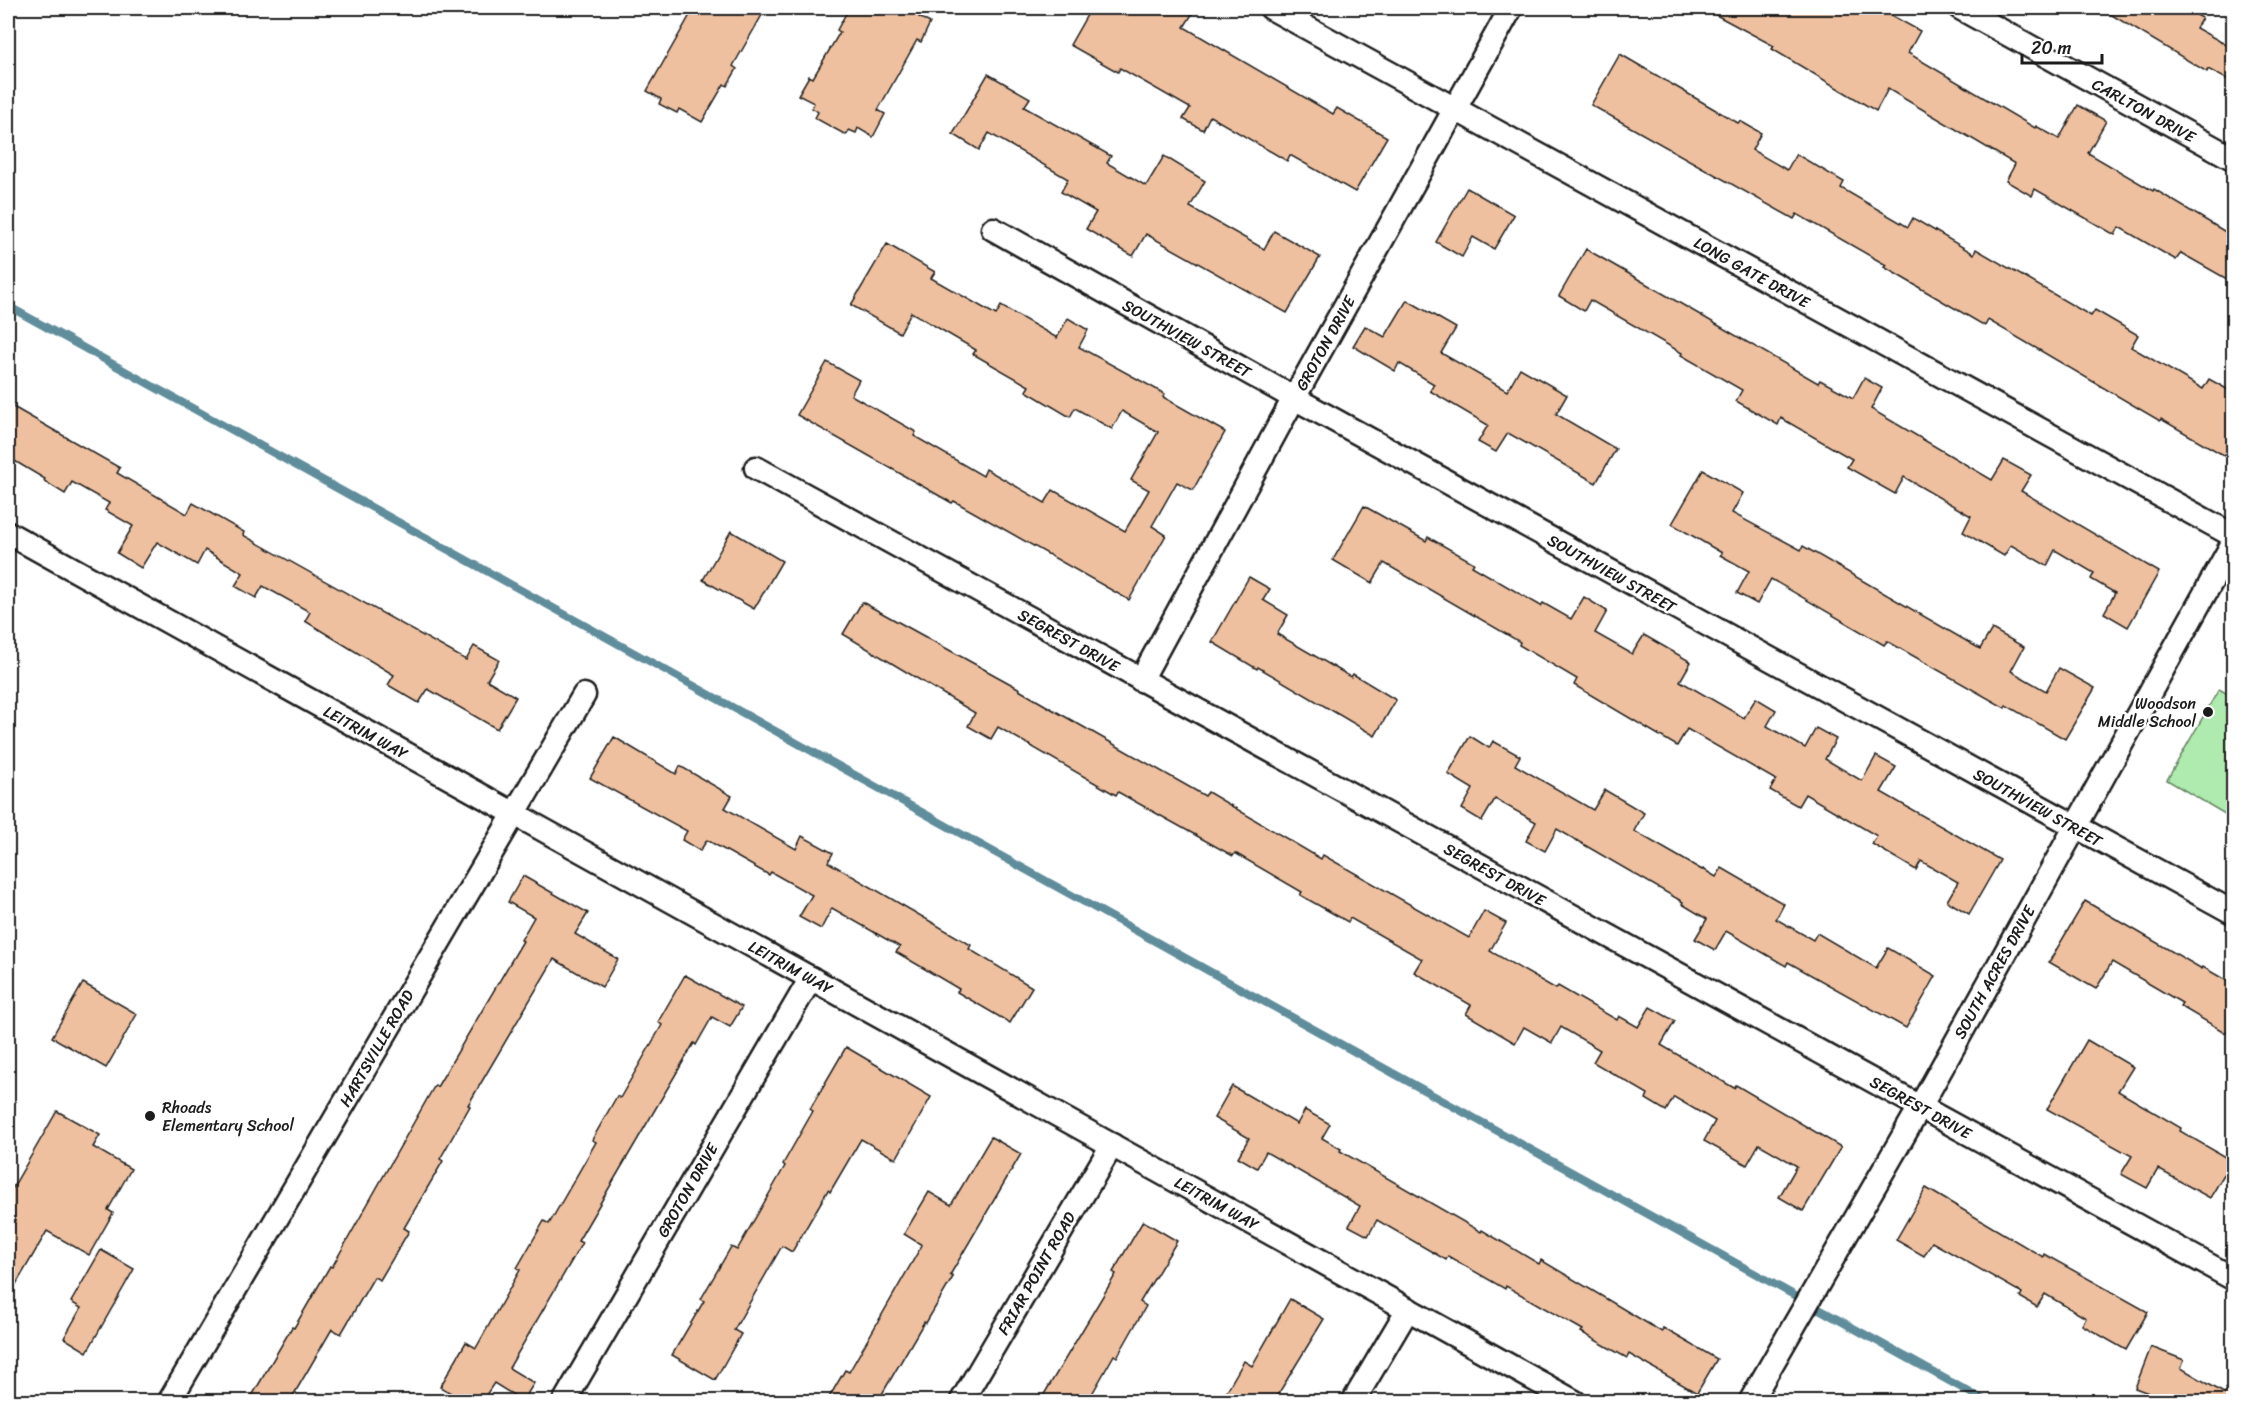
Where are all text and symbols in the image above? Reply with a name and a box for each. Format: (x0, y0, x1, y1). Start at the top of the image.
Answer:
scale bar (2022, 27, 2102, 65)
text: 20 m (2031, 32, 2071, 64)
street label: CARLTON DRIVE (2086, 70, 2202, 151)
street label: LONG GATE DRIVE (1688, 228, 1816, 317)
street label: GROTON DRIVE (1287, 289, 1364, 396)
street label: SOUTHVIEW STREET (1117, 291, 1257, 386)
street label: SOUTHVIEW STREET (1542, 526, 1682, 621)
street label: SEGREST DRIVE (1012, 600, 1126, 681)
place label: Woodson Middle School (2098, 689, 2196, 736)
street label: LEITRIM WAY (318, 697, 414, 768)
marker: Woodson Middle School (2201, 705, 2215, 719)
street label: SOUTHVIEW STREET (1968, 760, 2108, 855)
street label: SEGREST DRIVE (1438, 834, 1552, 915)
street label: SOUTH ACRES DRIVE (1946, 899, 2044, 1044)
street label: LEITRIM WAY (743, 932, 839, 1003)
street label: HARTSVILLE ROAD (331, 984, 422, 1113)
street label: SEGREST DRIVE (1864, 1067, 1978, 1148)
place label: Rhoads Elementary School (162, 1093, 294, 1140)
marker: Rhoads Elementary School (143, 1109, 157, 1123)
street label: GROTON DRIVE (649, 1137, 727, 1243)
street label: LEITRIM WAY (1169, 1168, 1265, 1239)
street label: FRIAR POINT ROAD (989, 1206, 1084, 1341)

